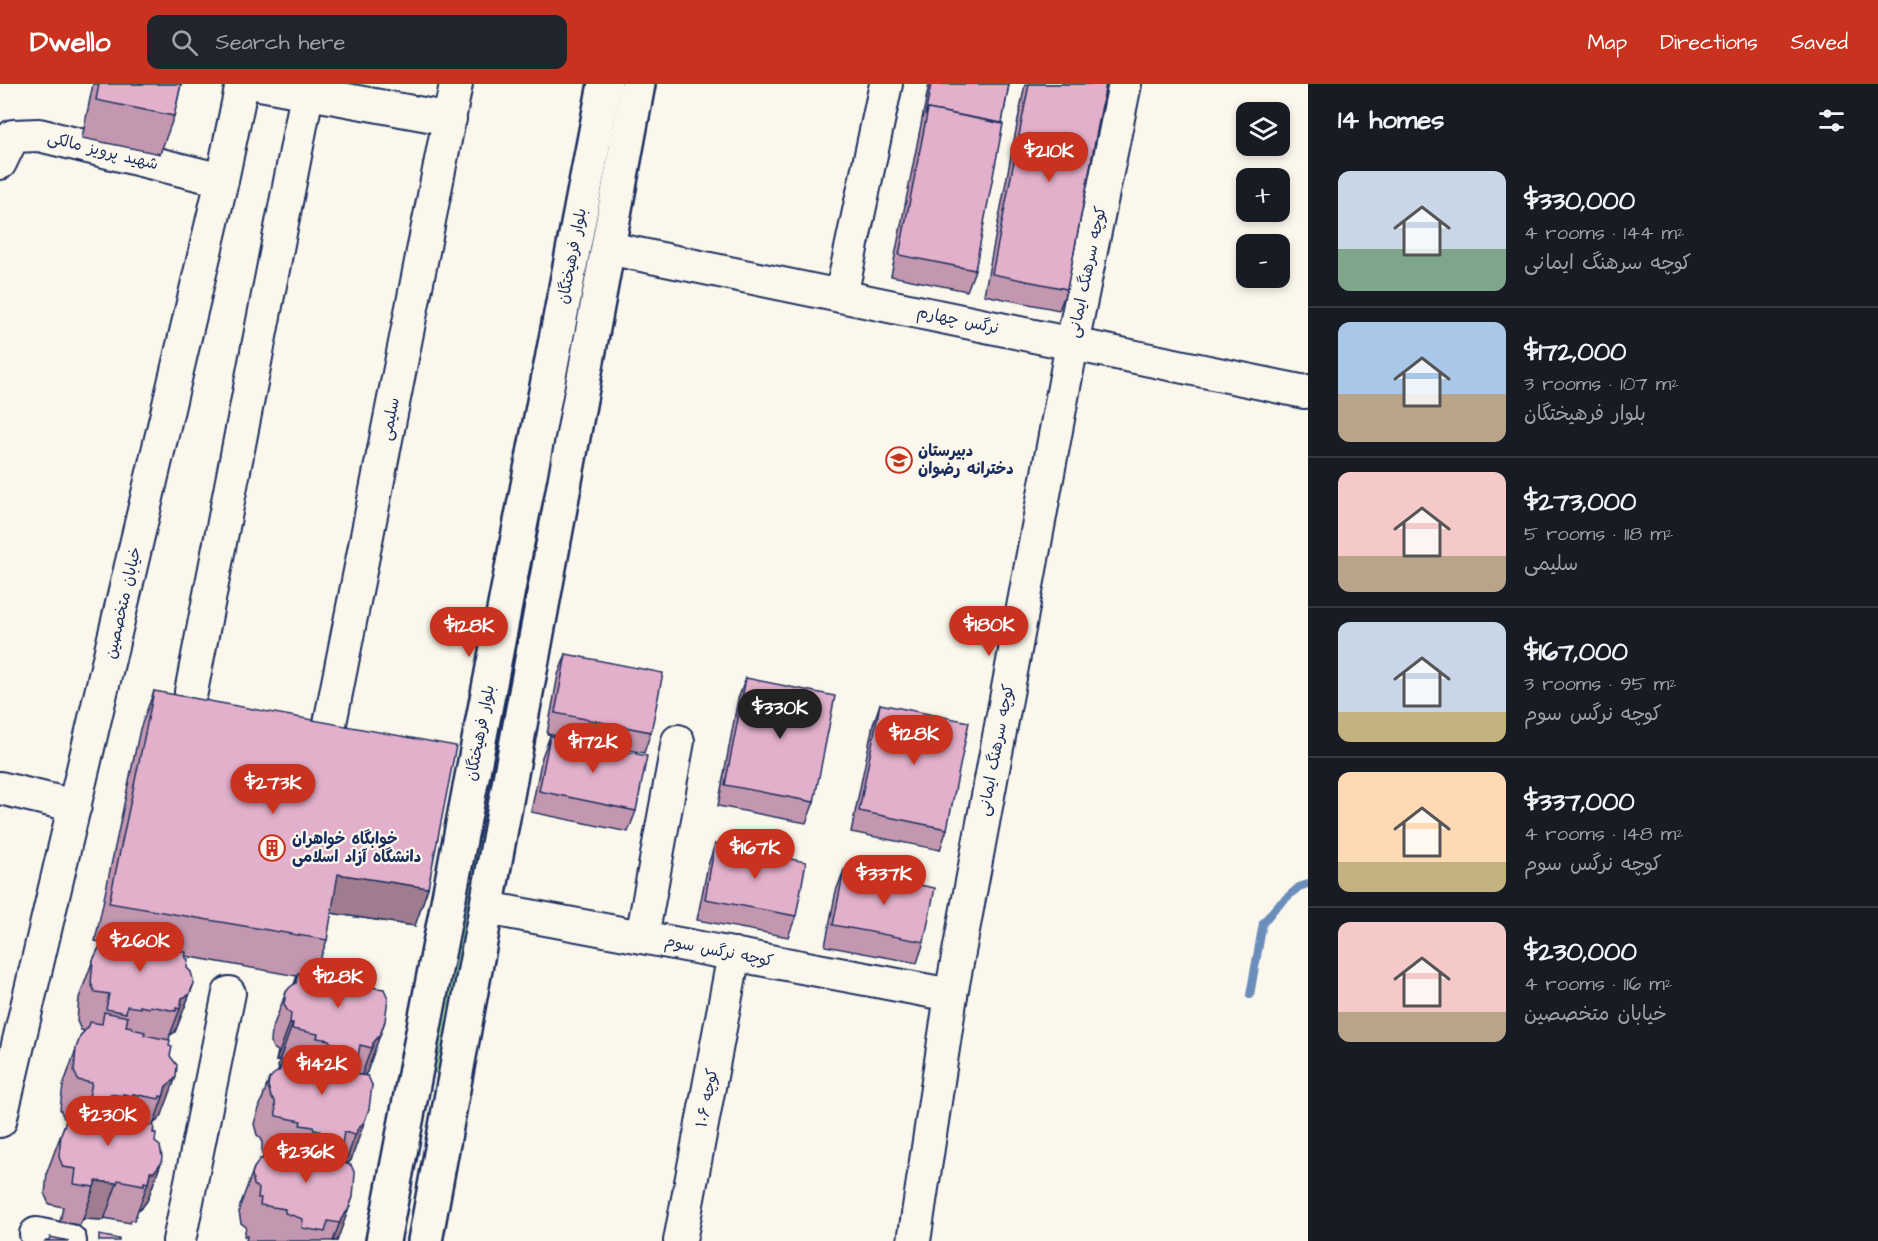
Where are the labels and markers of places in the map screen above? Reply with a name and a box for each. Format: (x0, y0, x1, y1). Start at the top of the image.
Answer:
pin: $210K (1007, 132, 1091, 183)
place label: دبیرستان دخترانه رضوان (918, 440, 1014, 480)
school or university icon: دبیرستان دخترانه رضوان (884, 445, 914, 475)
pin: $180K (947, 606, 1031, 657)
pin: $128K (427, 607, 511, 658)
pin: $330K (738, 689, 822, 740)
pin: $128K (872, 715, 956, 766)
pin: $172K (551, 723, 635, 774)
pin: $273K (231, 764, 315, 815)
place label: خوابگاه خواهران دانشگاه آزاد اسلامی (292, 828, 421, 868)
pin: $167K (713, 829, 797, 880)
building icon: خوابگاه خواهران دانشگاه آزاد اسلامی (257, 833, 287, 863)
pin: $337K (842, 855, 926, 906)
pin: $260K (98, 922, 182, 973)
pin: $128K (296, 958, 380, 1009)
pin: $142K (280, 1045, 364, 1096)
pin: $230K (66, 1096, 150, 1147)
pin: $236K (264, 1133, 348, 1184)

